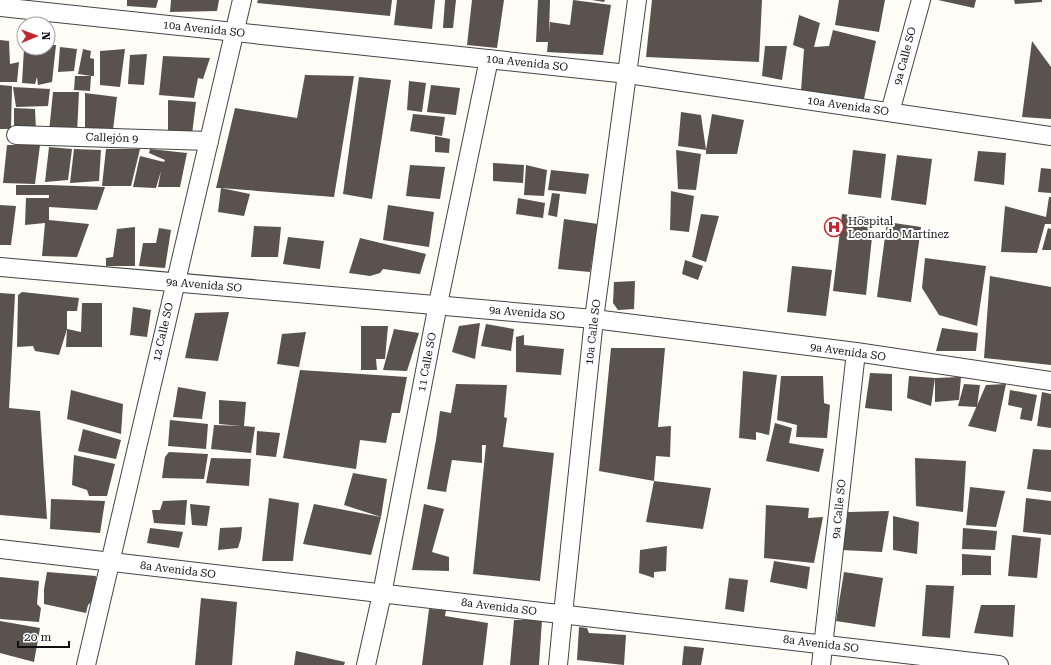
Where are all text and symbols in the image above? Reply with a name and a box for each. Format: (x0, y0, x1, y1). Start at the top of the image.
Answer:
north arrow (16, 16, 56, 56)
street label: 10a Avenida SO (162, 18, 246, 40)
street label: 9a Calle SO (891, 25, 919, 87)
text: N (39, 31, 52, 41)
street label: 10a Avenida SO (485, 52, 569, 74)
street label: 10a Avenida SO (806, 94, 890, 118)
street label: Callejón 9 (85, 131, 139, 145)
place label: Hospital Leonardo Martínez (848, 215, 949, 241)
hospital icon: Hospital Leonardo Martínez (823, 216, 845, 238)
street label: 9a Avenida SO (165, 275, 243, 295)
street label: 10a Calle SO (583, 298, 604, 366)
street label: 12 Calle SO (150, 301, 176, 363)
street label: 9a Avenida SO (488, 303, 566, 323)
street label: 11 Calle SO (415, 331, 439, 393)
street label: 9a Avenida SO (809, 340, 887, 364)
street label: 9a Calle SO (829, 478, 849, 539)
street label: 8a Avenida SO (139, 559, 217, 581)
street label: 8a Avenida SO (460, 596, 538, 618)
scale bar (18, 623, 69, 649)
text: 20 m (24, 630, 51, 644)
street label: 8a Avenida SO (782, 633, 860, 655)

